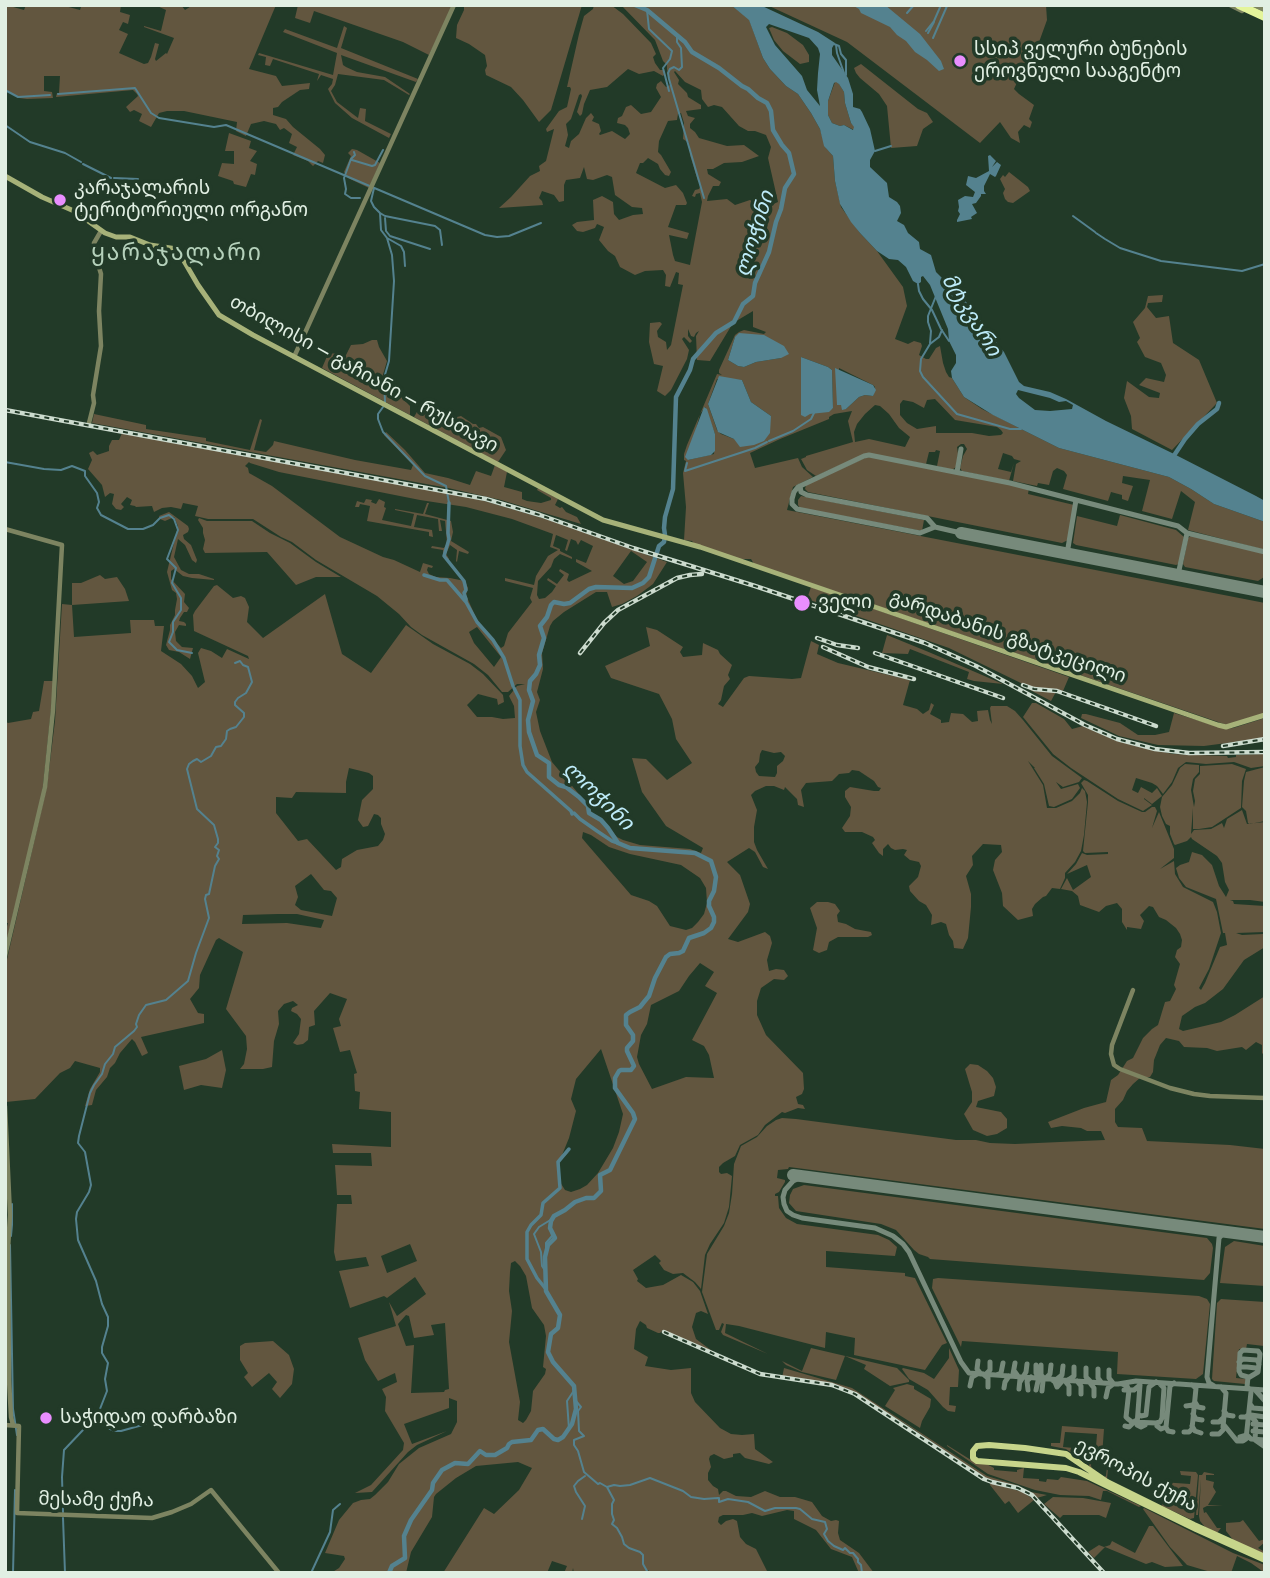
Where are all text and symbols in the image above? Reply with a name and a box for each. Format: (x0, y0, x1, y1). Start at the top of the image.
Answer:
place label: სსიპ ველური ბუნების ეროვნული სააგენტო (974, 39, 1187, 83)
marker: სსიპ ველური ბუნების ეროვნული სააგენტო (952, 53, 968, 69)
place label: კარაჯალარის ტერიტორიული ორგანო (74, 178, 308, 222)
water label: ლოჭინი (730, 188, 780, 280)
marker: კარაჯალარის ტერიტორიული ორგანო (52, 192, 68, 208)
district label: ყარაჯალარი (92, 239, 262, 267)
water label: მტკვარი (936, 269, 1006, 361)
street label: თბილისი — გაჩიანი — რუსთავი (226, 290, 502, 458)
street label: გარდაბანის გზატკეცილი (887, 586, 1129, 688)
place label: ველი (818, 592, 872, 614)
marker: ველი (792, 593, 812, 613)
water label: ლოჭინი (557, 756, 639, 836)
place label: საჭიდაო დარბაზი (60, 1407, 237, 1429)
marker: საჭიდაო დარბაზი (38, 1410, 54, 1426)
street label: ევროპის ქუჩა (1071, 1433, 1201, 1517)
street label: მესამე ქუჩა (38, 1488, 154, 1512)

